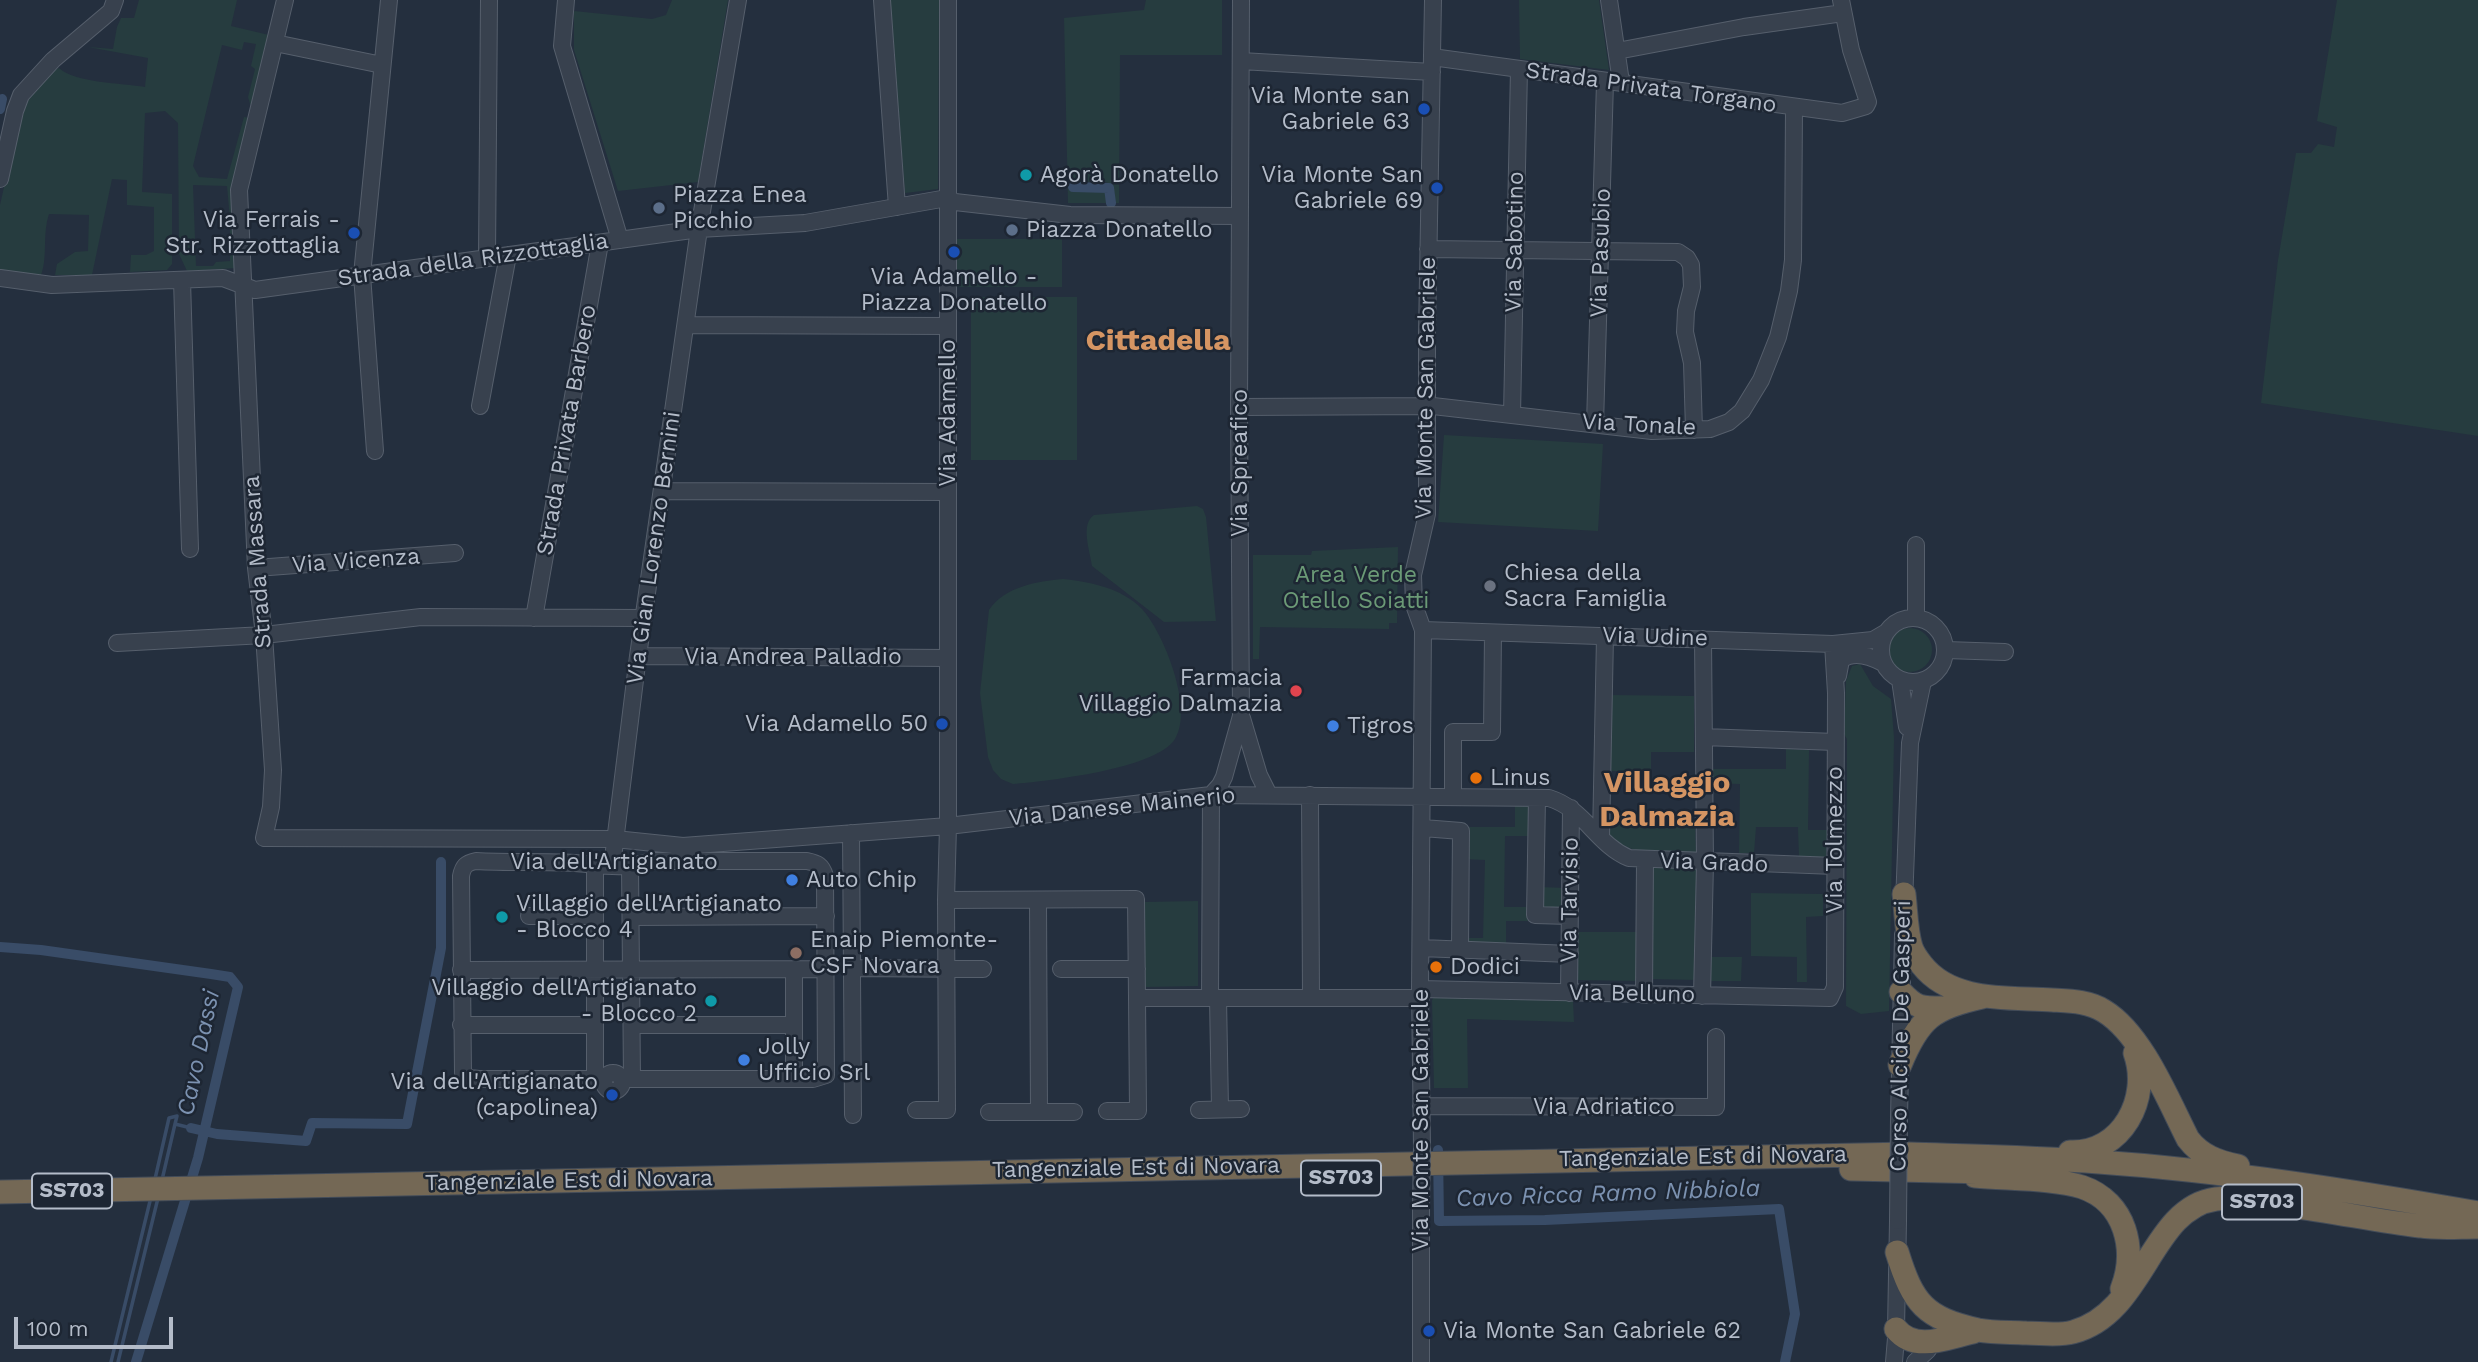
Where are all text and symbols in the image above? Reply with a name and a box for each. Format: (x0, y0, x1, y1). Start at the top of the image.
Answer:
street label: Strada Privata Torgano (1524, 57, 1778, 119)
place label: Via Monte san Gabriele 63 (1251, 82, 1410, 136)
marker: Via Monte san Gabriele 63 (1416, 101, 1432, 117)
place label: Agorà Donatello (1040, 161, 1219, 189)
place label: Via Monte San Gabriele 69 (1261, 161, 1423, 215)
marker: Agorà Donatello (1018, 167, 1034, 183)
street label: Via Sabotino (1500, 171, 1530, 313)
marker: Via Monte San Gabriele 69 (1429, 180, 1445, 196)
place label: Piazza Enea Picchio (673, 181, 807, 235)
street label: Via Pasubio (1585, 188, 1617, 318)
marker: Piazza Enea Picchio (651, 200, 667, 216)
place label: Via Ferrais - Str. Rizzottaglia (166, 206, 340, 260)
place label: Piazza Donatello (1026, 216, 1213, 244)
marker: Piazza Donatello (1004, 222, 1020, 238)
marker: Via Ferrais - Str. Rizzottaglia (346, 225, 362, 241)
street label: Strada della Rizzottaglia (336, 227, 610, 293)
marker: Via Adamello - Piazza Donatello (946, 244, 962, 260)
street label: Via Monte San Gabriele (1410, 256, 1442, 520)
place label: Via Adamello - Piazza Donatello (861, 263, 1047, 317)
street label: Strada Privata Barbero (531, 303, 603, 557)
district label: Cittadella (1085, 323, 1231, 359)
street label: Via Adamello (934, 339, 962, 487)
street label: Via Spreafico (1226, 389, 1254, 537)
street label: Via Tonale (1581, 408, 1697, 442)
street label: Via Gian Lorenzo Bernini (621, 410, 687, 686)
street label: Strada Massara (238, 474, 278, 650)
street label: Via Vicenza (291, 543, 421, 579)
place label: Chiesa della Sacra Famiglia (1504, 559, 1667, 613)
park label: Area Verde Otello Soiatti (1283, 561, 1429, 615)
marker: Chiesa della Sacra Famiglia (1482, 578, 1498, 594)
street label: Via Udine (1602, 621, 1708, 653)
street label: Via Andrea Palladio (684, 643, 902, 671)
place label: Farmacia Villaggio Dalmazia (1079, 664, 1282, 718)
marker: Farmacia Villaggio Dalmazia (1288, 683, 1304, 699)
place label: Via Adamello 50 (745, 710, 928, 738)
place label: Tigros (1347, 712, 1414, 740)
marker: Via Adamello 50 (934, 716, 950, 732)
marker: Tigros (1325, 718, 1341, 734)
place label: Linus (1490, 764, 1550, 792)
district label: Villaggio Dalmazia (1599, 765, 1735, 836)
street label: Via Tolmezzo (1821, 766, 1849, 914)
marker: Linus (1468, 770, 1484, 786)
street label: Via Danese Mainerio (1007, 781, 1237, 833)
street label: Via Tarvisio (1555, 837, 1585, 963)
street label: Via Grado (1659, 847, 1769, 879)
street label: Via dell'Artigianato (510, 848, 718, 876)
place label: Auto Chip (806, 866, 917, 894)
marker: Auto Chip (784, 872, 800, 888)
place label: Villaggio dell'Artigianato - Blocco 4 (516, 890, 782, 944)
street label: Corso Alcide De Gasperi (1885, 900, 1917, 1172)
marker: Villaggio dell'Artigianato - Blocco 4 (494, 909, 510, 925)
place label: Enaip Piemonte- CSF Novara (810, 926, 998, 980)
marker: Enaip Piemonte- CSF Novara (788, 945, 804, 961)
place label: Dodici (1450, 953, 1520, 981)
marker: Dodici (1428, 959, 1444, 975)
place label: Villaggio dell'Artigianato - Blocco 2 (431, 974, 697, 1028)
street label: Via Belluno (1569, 979, 1695, 1009)
water label: Cavo Dassi (172, 987, 226, 1119)
street label: Via Monte San Gabriele (1407, 989, 1435, 1251)
marker: Villaggio dell'Artigianato - Blocco 2 (703, 993, 719, 1009)
place label: Jolly Ufficio Srl (758, 1033, 870, 1087)
marker: Jolly Ufficio Srl (736, 1052, 752, 1068)
place label: Via dell'Artigianato (capolinea) (391, 1068, 598, 1122)
marker: Via dell'Artigianato (capolinea) (604, 1087, 620, 1103)
street label: Via Adriatico (1533, 1093, 1675, 1121)
street label: Tangenziale Est di Novara (1559, 1141, 1847, 1173)
street label: Tangenziale Est di Novara (992, 1152, 1280, 1184)
road number: SS703 (1301, 1160, 1381, 1196)
street label: Tangenziale Est di Novara (425, 1165, 713, 1197)
road number: SS703 (32, 1174, 112, 1208)
water label: Cavo Ricca Ramo Nibbiola (1455, 1174, 1761, 1214)
road number: SS703 (2222, 1184, 2302, 1220)
scale bar (18, 1302, 177, 1346)
text: 100 m (27, 1316, 89, 1341)
place label: Via Monte San Gabriele 62 (1443, 1317, 1741, 1345)
marker: Via Monte San Gabriele 62 (1421, 1323, 1437, 1339)

